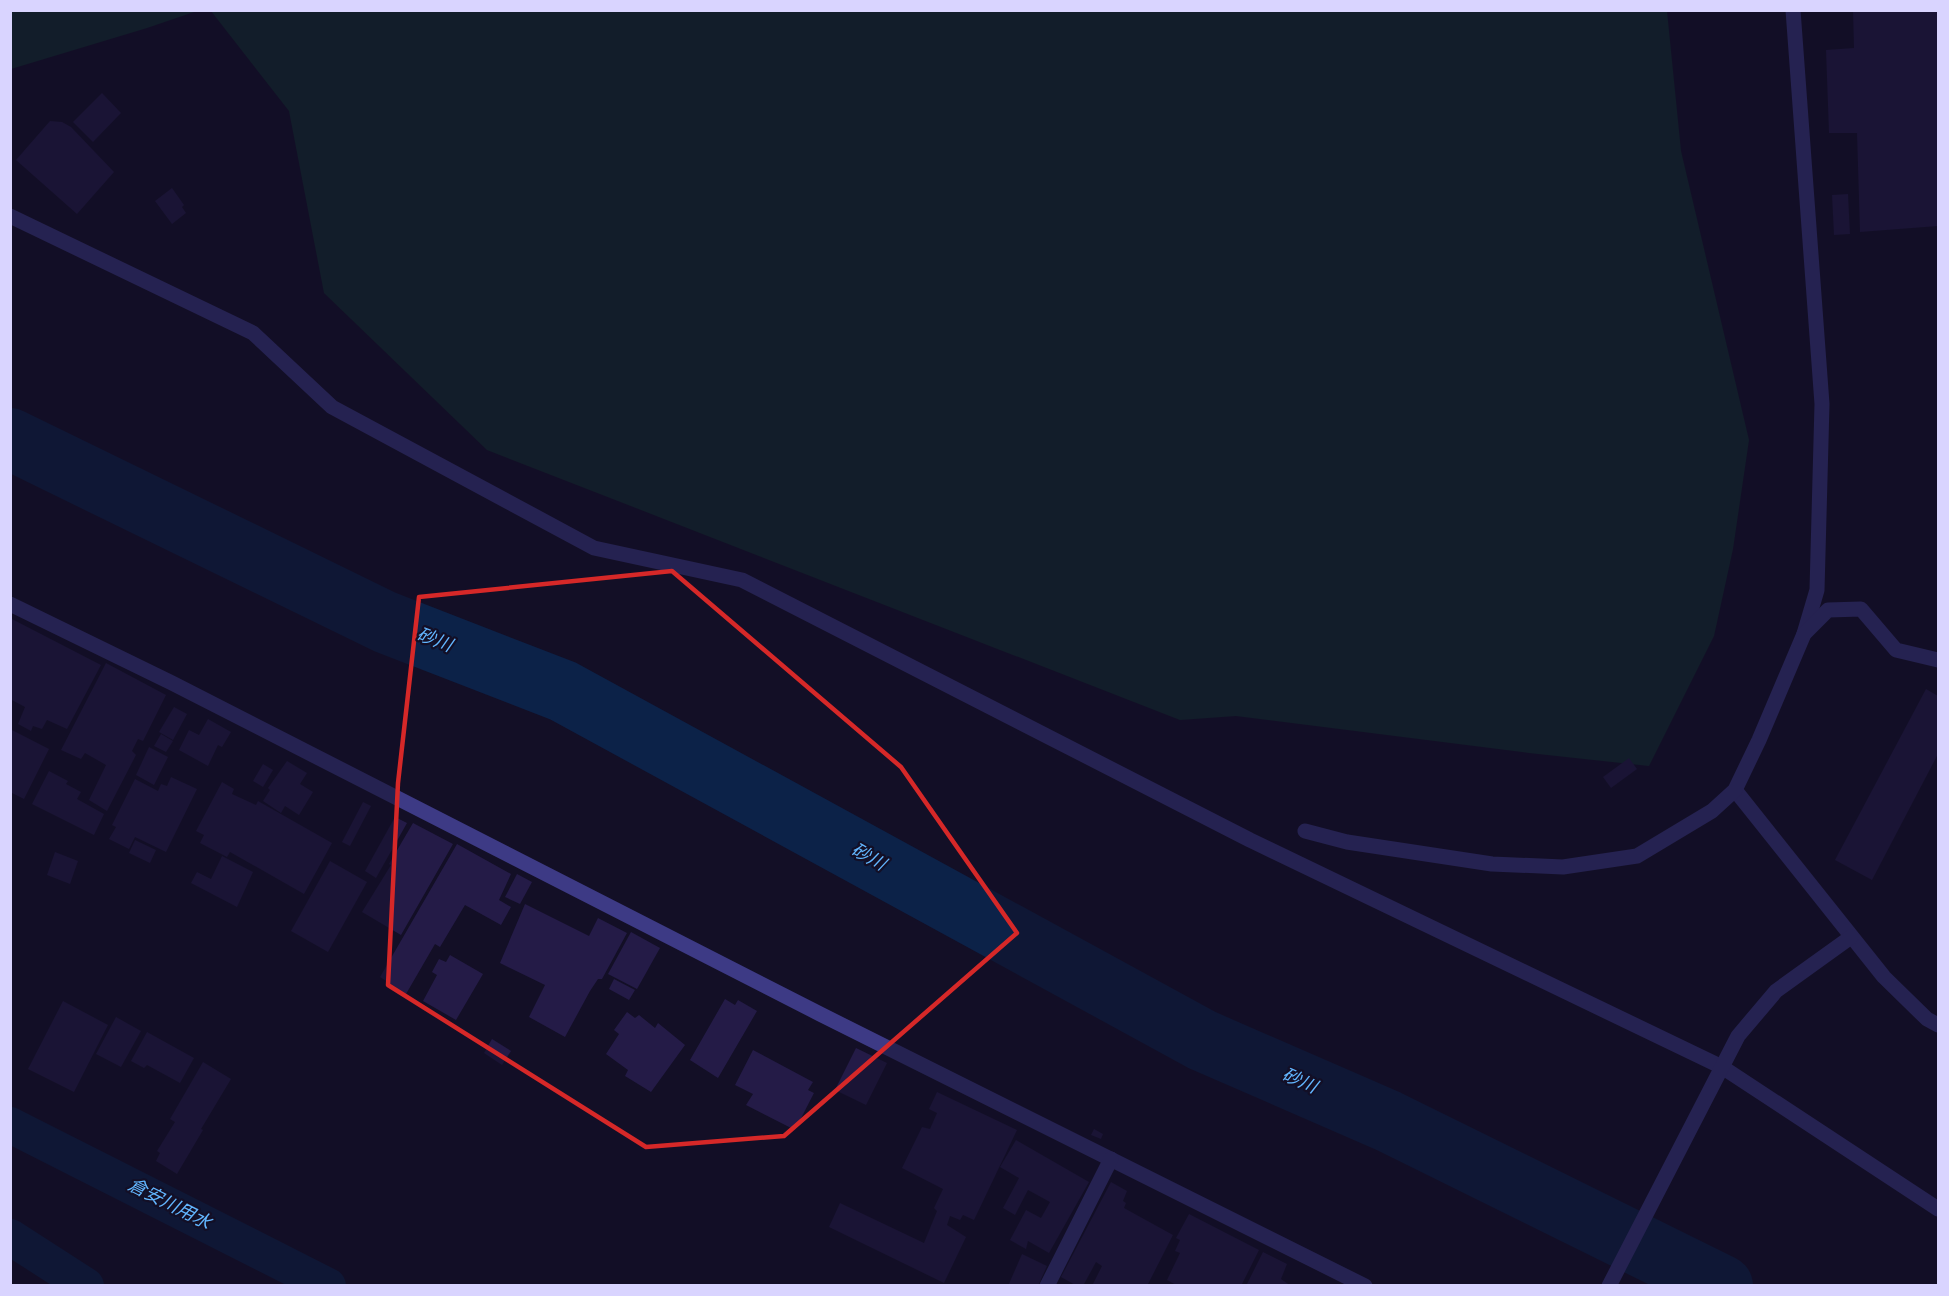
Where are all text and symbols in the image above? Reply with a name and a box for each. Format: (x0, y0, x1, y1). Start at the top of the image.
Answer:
water label: 砂川 (413, 624, 457, 659)
water label: 砂川 (847, 839, 891, 878)
water label: 砂川 (1278, 1064, 1322, 1101)
water label: 倉安川用水 (124, 1174, 216, 1237)

